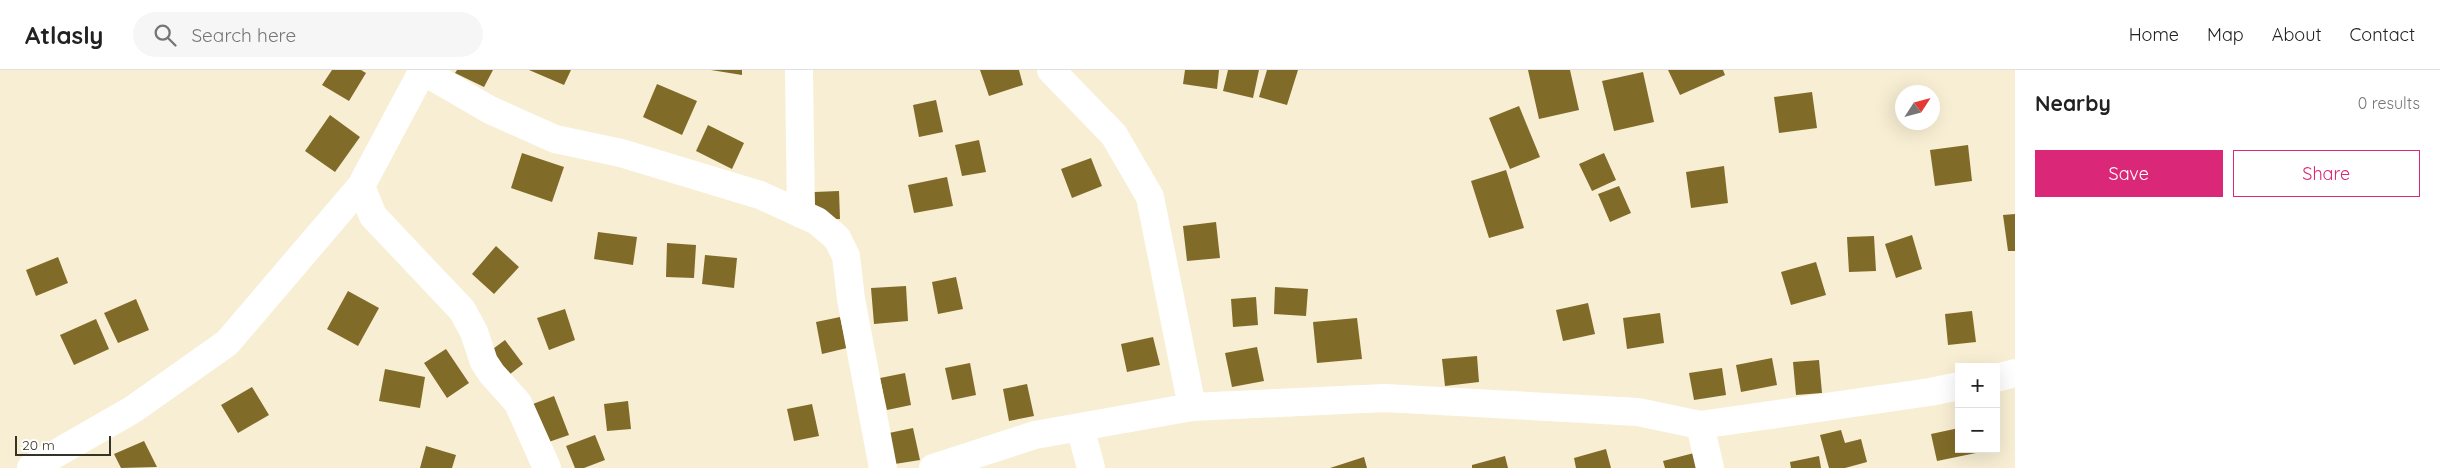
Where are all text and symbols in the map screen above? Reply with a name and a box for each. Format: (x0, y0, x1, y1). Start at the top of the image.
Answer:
search box (133, 12, 483, 57)
text: Atlasly (25, 20, 103, 50)
icon: search (151, 21, 179, 49)
text: Search here (191, 23, 296, 47)
text: Home (2129, 23, 2179, 46)
text: Map (2207, 23, 2244, 46)
text: About (2272, 23, 2322, 46)
text: Contact (2350, 23, 2415, 46)
north arrow (1895, 85, 1940, 130)
text: Nearby (2035, 90, 2111, 116)
text: 0 results (2358, 93, 2420, 113)
button: Save (2035, 150, 2223, 197)
button: Share (2233, 150, 2420, 197)
map controls (1955, 363, 2000, 453)
button: + (1955, 363, 2000, 408)
button: − (1955, 408, 2000, 453)
scale bar (15, 433, 111, 456)
text: 20 m (22, 436, 55, 454)

